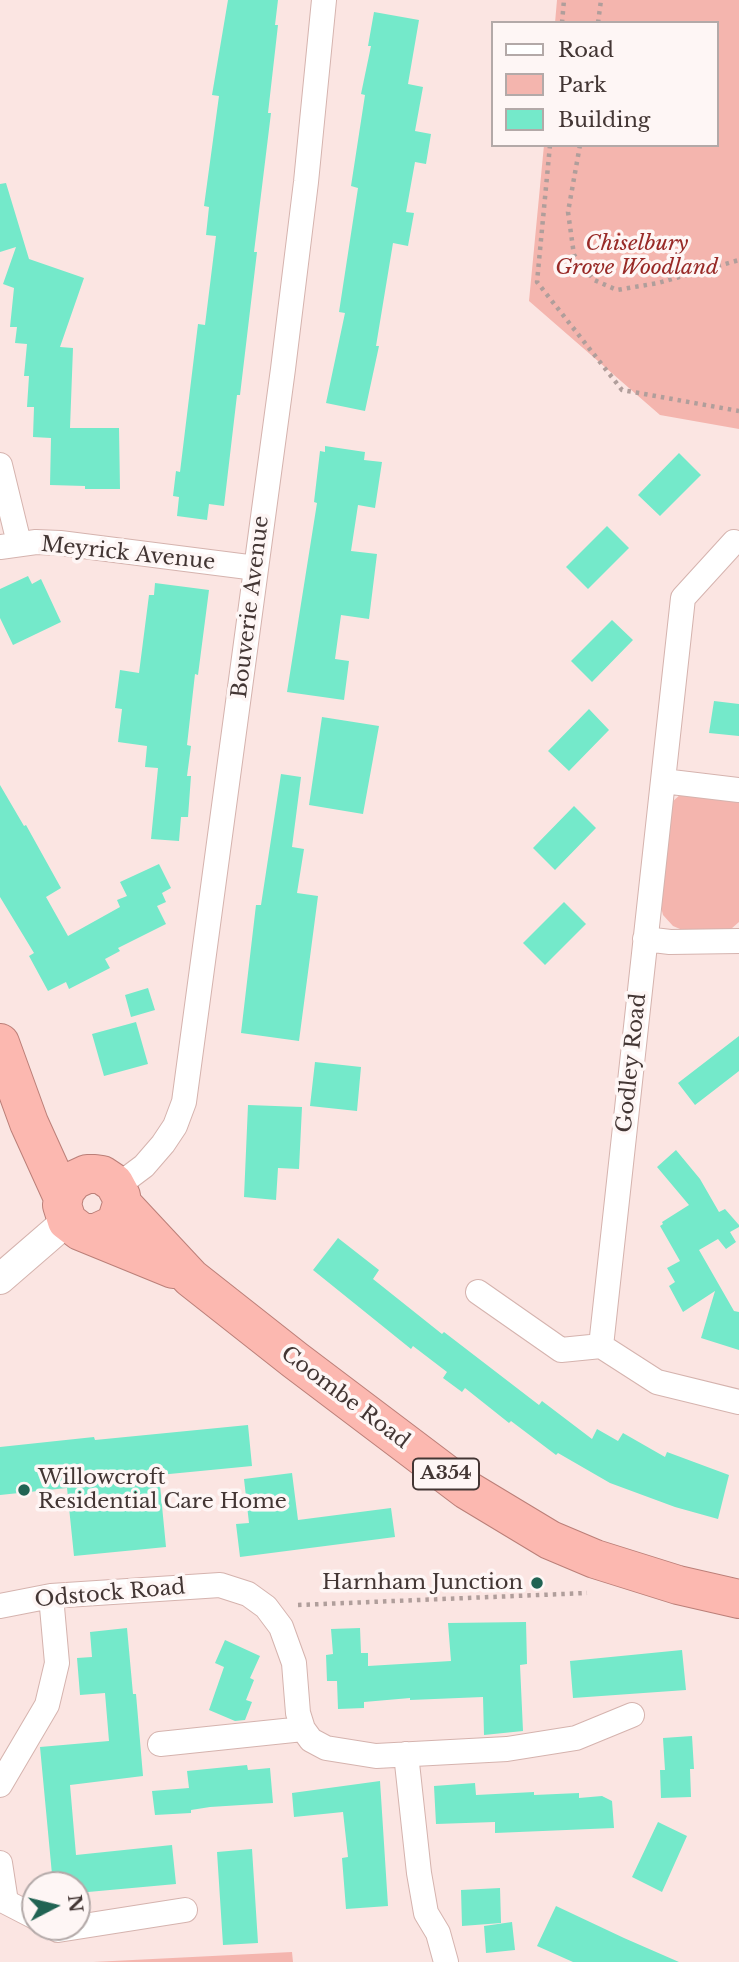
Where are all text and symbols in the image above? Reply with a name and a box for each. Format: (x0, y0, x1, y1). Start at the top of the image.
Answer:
legend (490, 21, 718, 147)
text: Road (558, 37, 614, 63)
text: Park (558, 72, 607, 98)
text: Building (558, 107, 650, 133)
park label: Chiselbury Grove Woodland (555, 231, 719, 281)
street label: Bouverie Avenue (227, 514, 275, 700)
street label: Meyrick Avenue (40, 532, 216, 576)
street label: Godley Road (612, 992, 652, 1134)
street label: Coombe Road (276, 1341, 414, 1455)
road number: A354 (413, 1458, 479, 1490)
place label: Willowcroft Residential Care Home (38, 1465, 287, 1515)
marker: Willowcroft Residential Care Home (16, 1482, 32, 1498)
place label: Harnham Junction (322, 1570, 523, 1596)
street label: Odstock Road (34, 1575, 186, 1613)
marker: Harnham Junction (529, 1575, 545, 1591)
north arrow (21, 1871, 91, 1941)
text: N (63, 1893, 88, 1914)

